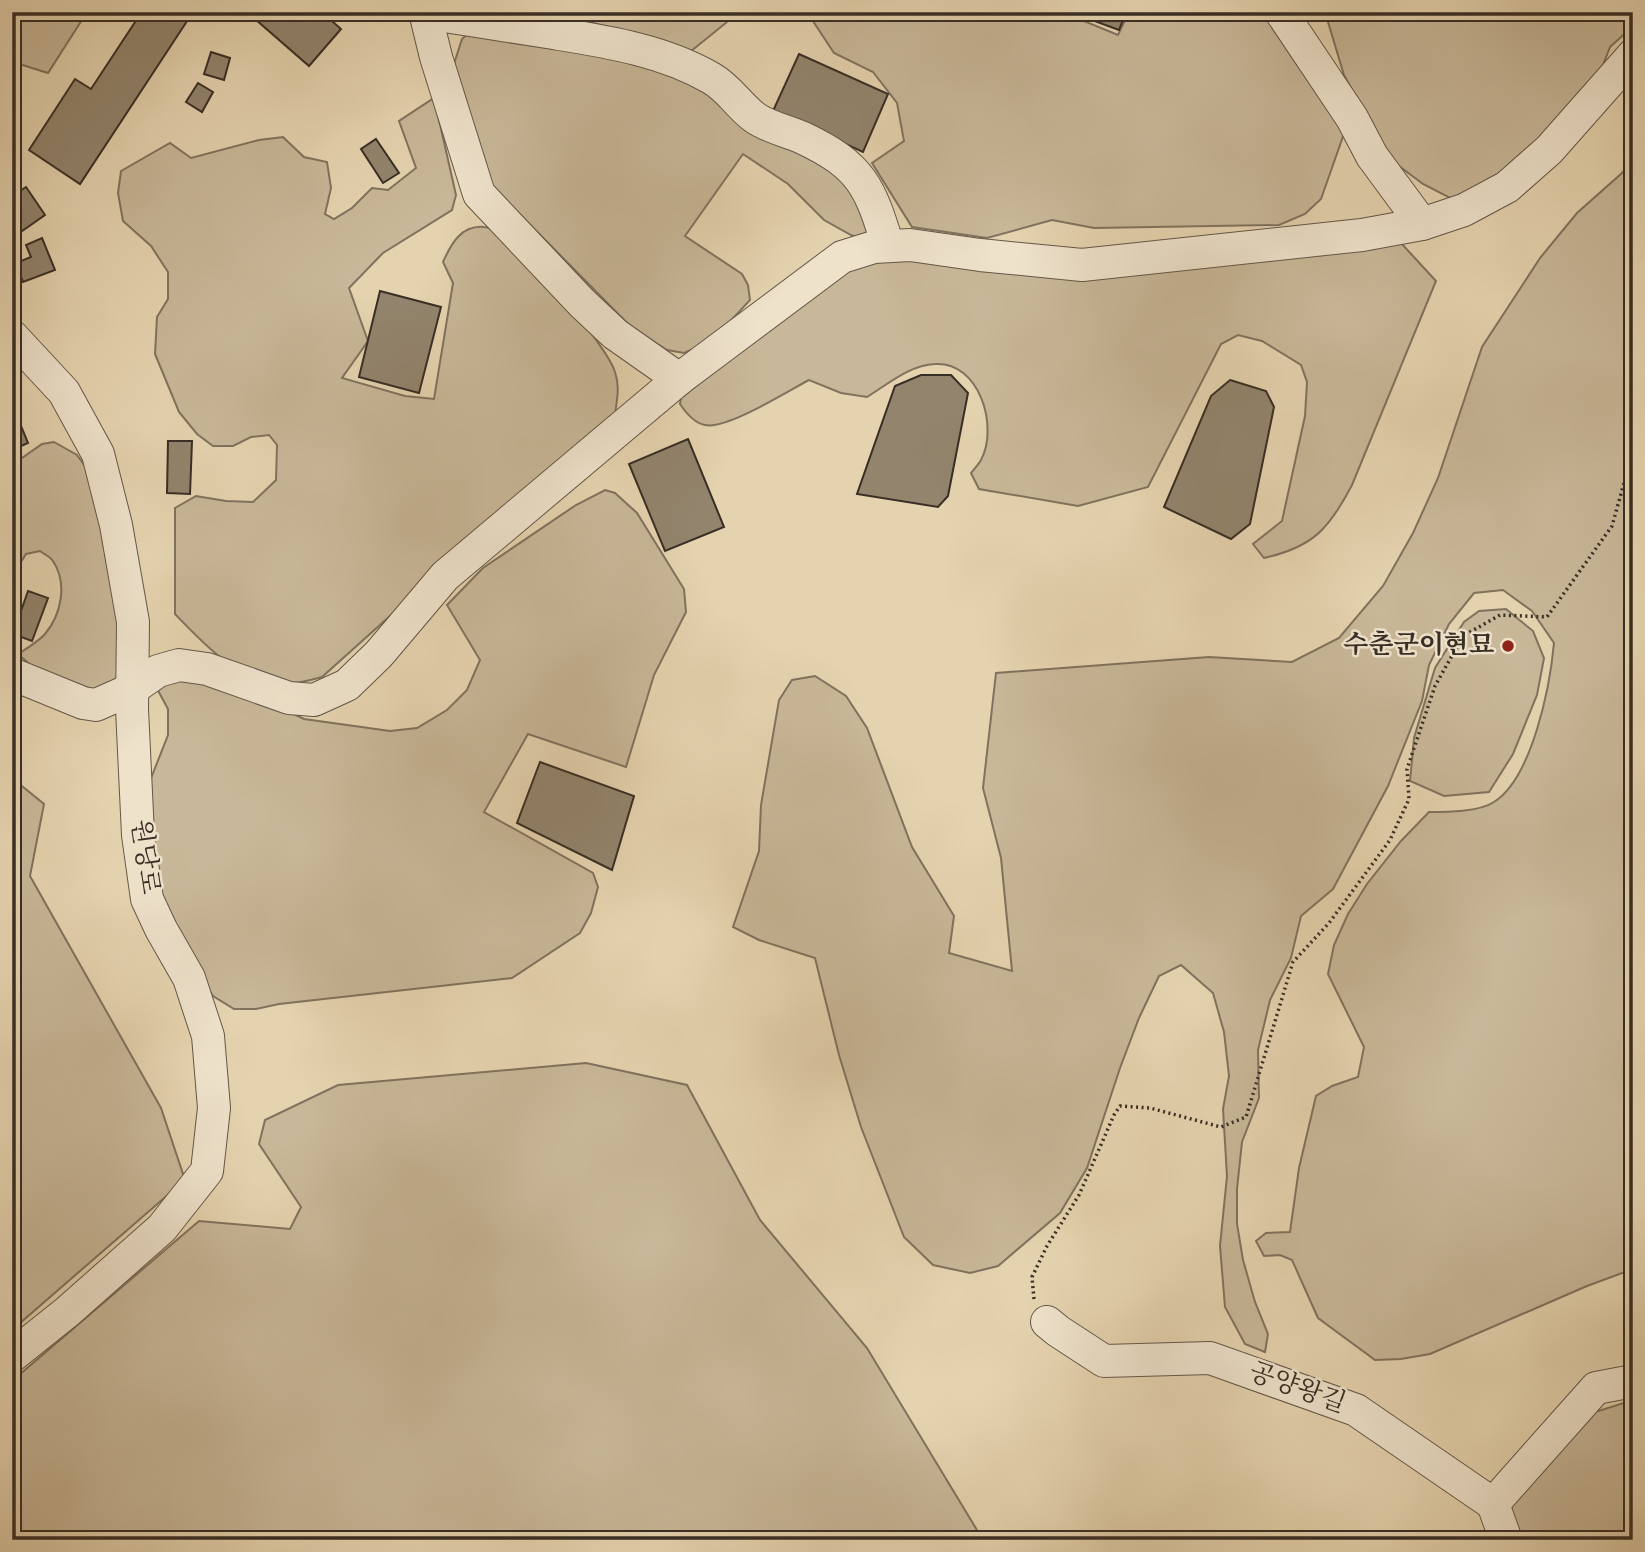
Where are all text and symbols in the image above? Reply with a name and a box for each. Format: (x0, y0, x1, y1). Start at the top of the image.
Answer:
place label: 수춘군이현묘 (1343, 628, 1494, 665)
marker: 수춘군이현묘 (1500, 638, 1516, 654)
street label: 원당로 (120, 817, 168, 897)
street label: 공양왕길 (1243, 1354, 1351, 1424)

